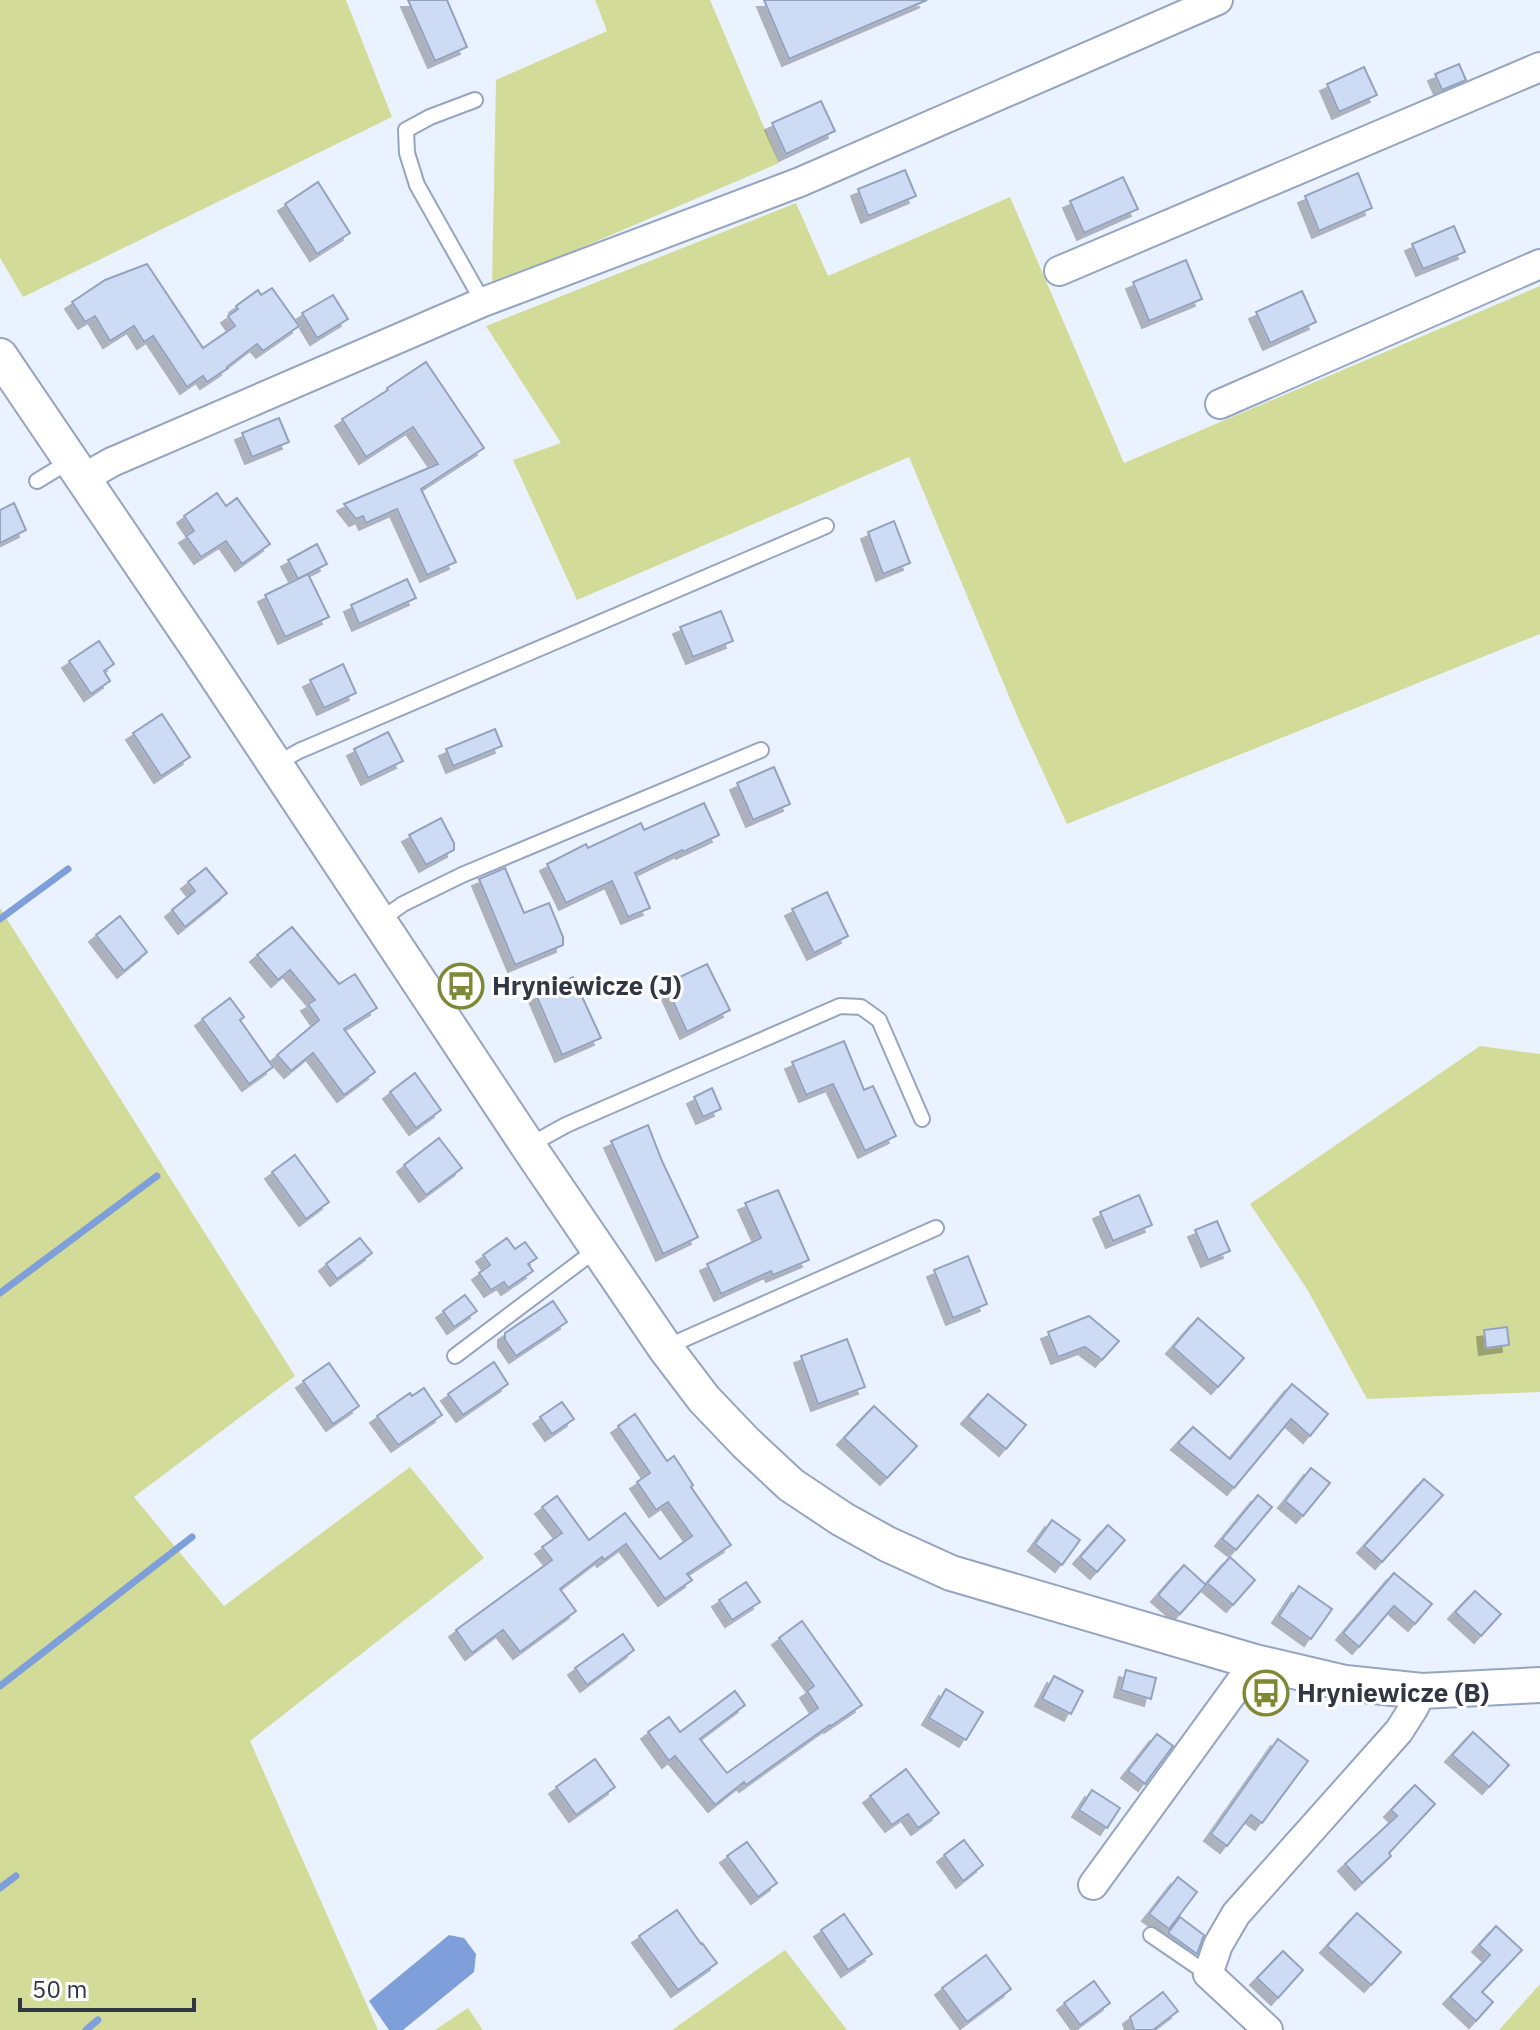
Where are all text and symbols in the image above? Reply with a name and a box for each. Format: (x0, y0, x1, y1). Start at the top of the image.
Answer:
bus stop icon: Hryniewicze (J) (437, 962, 485, 1010)
place label: Hryniewicze (J) (492, 968, 682, 1002)
bus stop icon: Hryniewicze (B) (1242, 1669, 1290, 1717)
place label: Hryniewicze (B) (1297, 1675, 1489, 1709)
scale bar (20, 1962, 194, 2012)
text: 50 m (32, 1973, 87, 2005)

